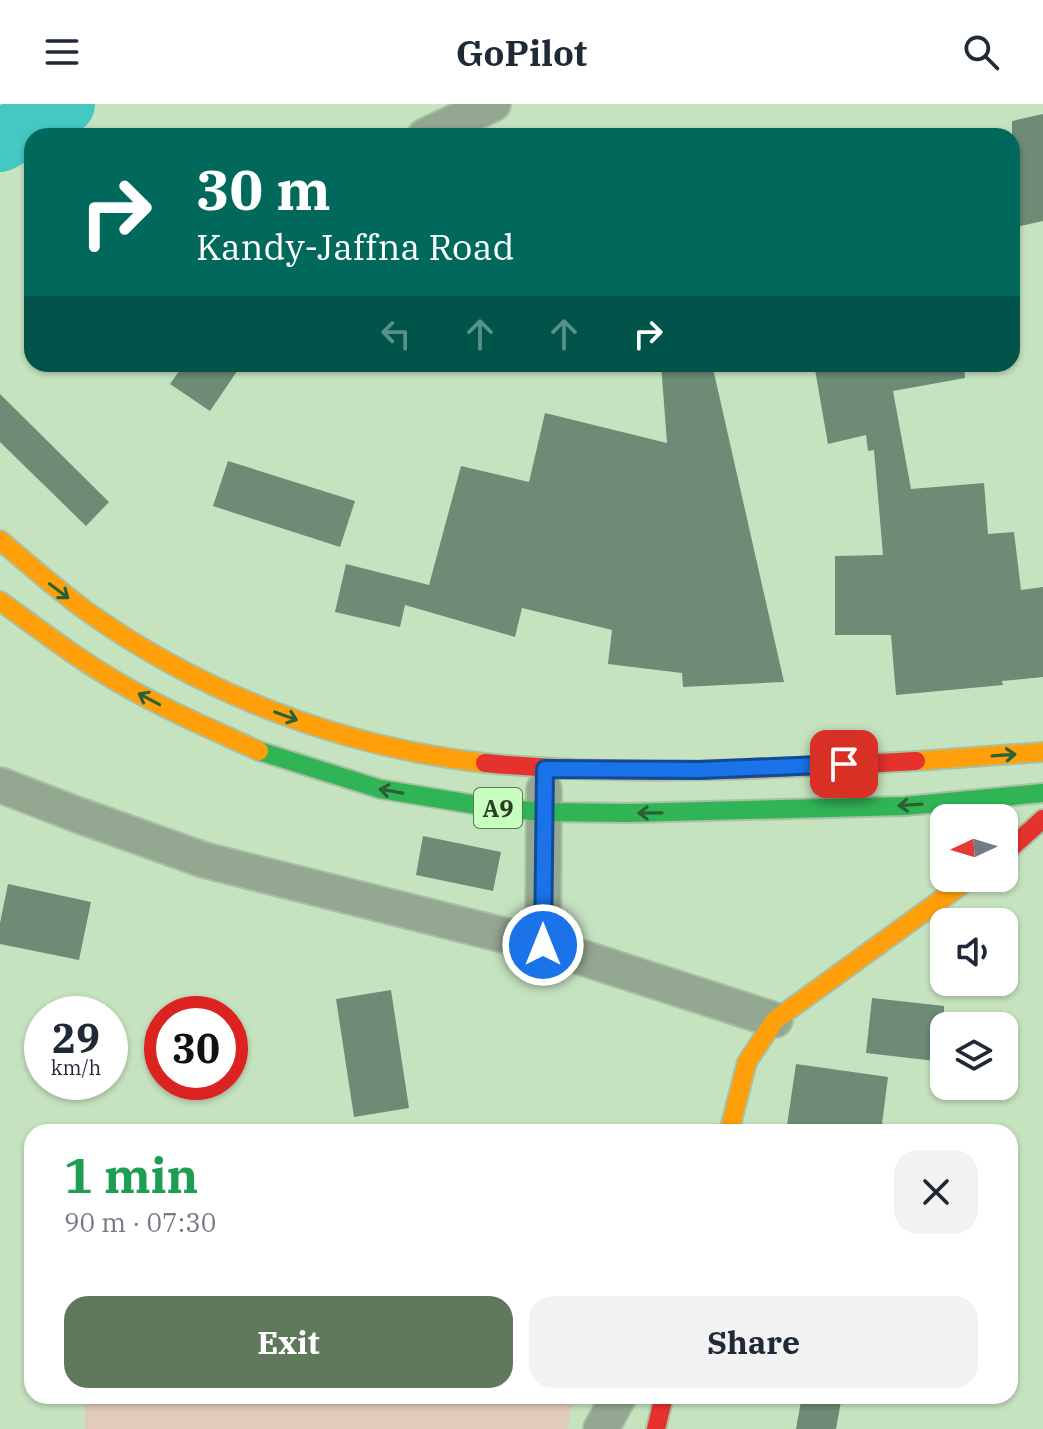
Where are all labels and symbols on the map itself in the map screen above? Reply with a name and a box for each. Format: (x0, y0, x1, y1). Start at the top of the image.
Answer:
one-way arrow (48, 583, 69, 600)
one-way arrow (138, 691, 161, 707)
one-way arrow (273, 710, 298, 724)
pin (810, 730, 878, 798)
one-way arrow (990, 747, 1017, 762)
one-way arrow (379, 782, 405, 797)
road number: A9 (474, 788, 522, 828)
one-way arrow (897, 798, 924, 813)
north arrow (930, 804, 1018, 892)
one-way arrow (637, 805, 664, 820)
position arrow (501, 903, 585, 987)
speed limit sign: 30 (144, 996, 248, 1100)

